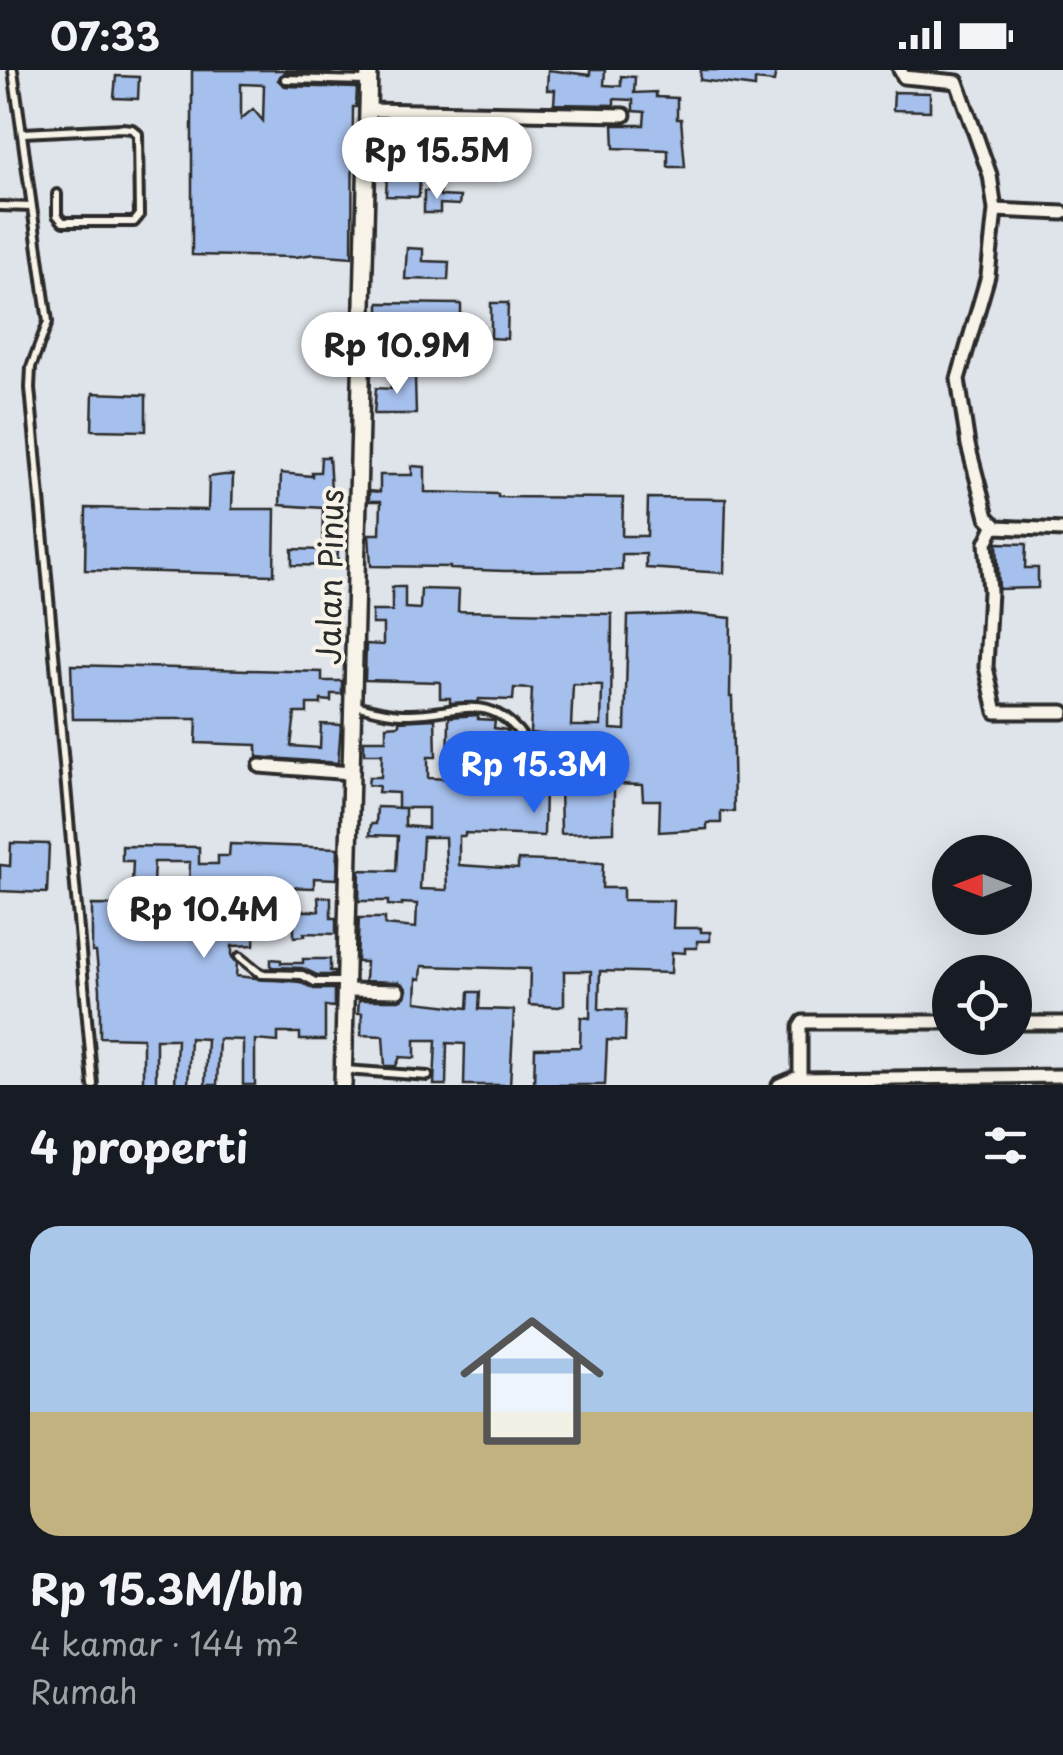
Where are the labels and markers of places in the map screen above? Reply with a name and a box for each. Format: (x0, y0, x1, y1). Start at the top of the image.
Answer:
pin: Rp 15.5M (334, 117, 540, 202)
pin: Rp 10.9M (294, 312, 500, 397)
pin: Rp 15.3M (431, 731, 637, 816)
pin: Rp 10.4M (101, 876, 307, 961)

